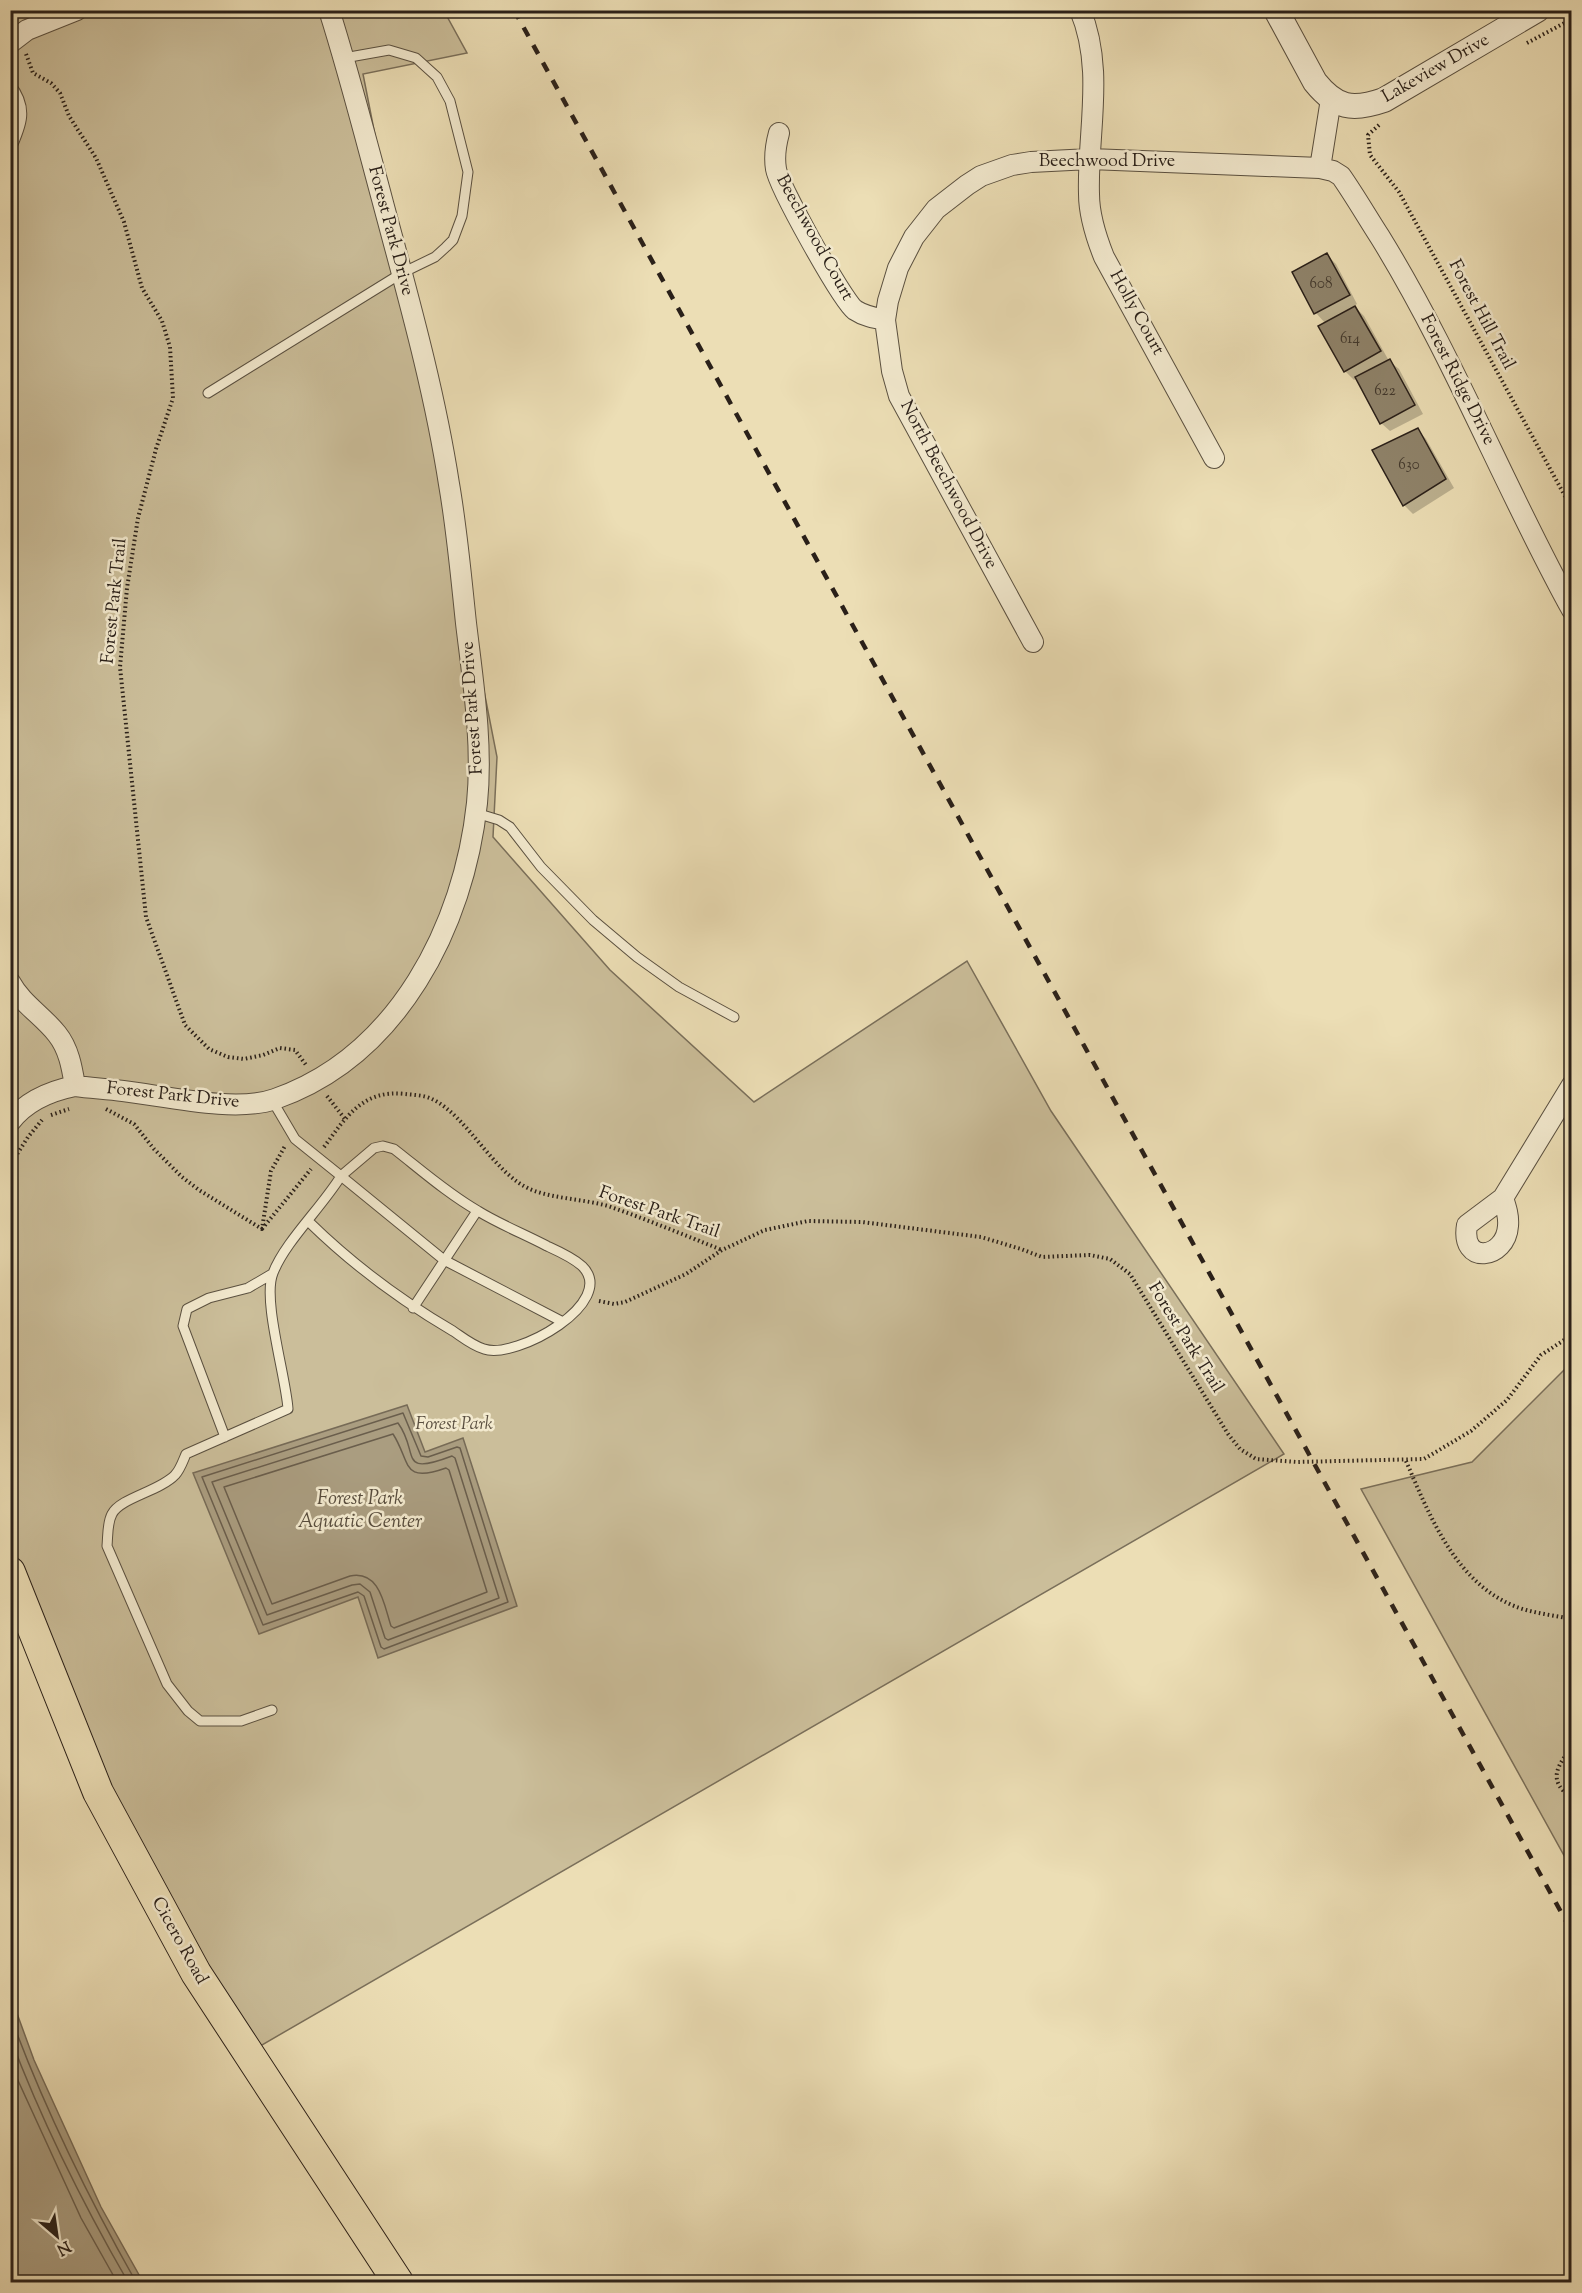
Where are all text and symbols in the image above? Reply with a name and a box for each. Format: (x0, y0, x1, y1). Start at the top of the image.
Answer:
street label: Lakeview Drive (1378, 28, 1494, 110)
street label: Beechwood Drive (1039, 149, 1175, 175)
street label: Forest Park Drive (360, 163, 420, 299)
street label: Beechwood Court (769, 170, 859, 306)
street label: Forest Hill Trail (1441, 255, 1521, 375)
street label: Holly Court (1102, 266, 1170, 360)
house number: 608 (1310, 274, 1332, 295)
street label: Forest Ridge Drive (1413, 310, 1501, 450)
house number: 614 (1340, 329, 1360, 350)
house number: 622 (1374, 381, 1396, 402)
street label: North Beechwood Drive (892, 396, 1004, 574)
house number: 630 (1398, 455, 1420, 476)
street label: Forest Park Trail (95, 537, 135, 665)
street label: Forest Park Drive (455, 641, 491, 775)
street label: Forest Park Drive (105, 1076, 241, 1116)
street label: Forest Park Trail (595, 1180, 723, 1246)
street label: Forest Park Trail (1141, 1278, 1229, 1398)
park label: Forest Park (415, 1412, 493, 1438)
water label: Forest Park Aquatic Center (298, 1485, 422, 1537)
street label: Cicero Road (144, 1892, 214, 1990)
north arrow (27, 2206, 87, 2266)
text: N (52, 2234, 74, 2260)

